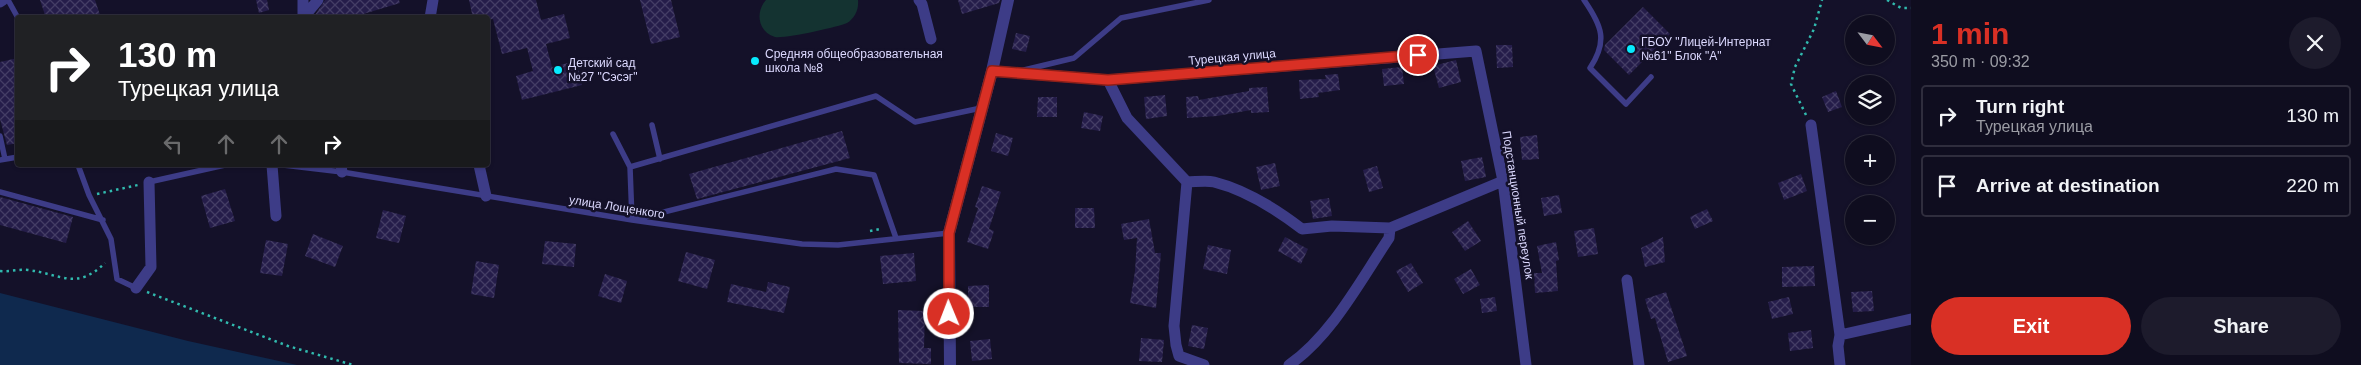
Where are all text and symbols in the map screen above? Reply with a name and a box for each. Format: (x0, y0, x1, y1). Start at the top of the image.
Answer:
north arrow (1845, 15, 1895, 65)
map controls (1845, 15, 1895, 245)
text: 1 min (1931, 17, 2009, 50)
button: close (2289, 17, 2341, 69)
pin (1397, 34, 1439, 76)
icon: right (35, 35, 100, 100)
text: 130 m (118, 35, 217, 74)
place label: ГБОУ "Лицей-Интернат №61" Блок "А" (1641, 35, 1771, 63)
icon: arrive (1404, 41, 1432, 69)
marker: ГБОУ "Лицей-Интернат №61" Блок "А" (1625, 43, 1637, 55)
street label: Турецкая улица (1188, 46, 1277, 68)
place label: Средняя общеобразовательная школа №8 (765, 47, 943, 75)
text: 350 m · 09:32 (1931, 53, 2030, 70)
marker: Средняя общеобразовательная школа №8 (749, 55, 761, 67)
place label: Детский сад №27 "Сэсэг" (568, 56, 638, 84)
marker: Детский сад №27 "Сэсэг" (552, 64, 564, 76)
button: layers (1845, 75, 1895, 125)
text: Турецкая улица (118, 76, 279, 101)
text: Turn right (1976, 96, 2064, 117)
icon: right (1933, 102, 1961, 130)
text: 130 m (2286, 105, 2339, 126)
text: Турецкая улица (1976, 118, 2093, 135)
icon: left (159, 130, 187, 158)
icon: ahead (212, 130, 240, 158)
icon: ahead (265, 130, 293, 158)
icon: right (318, 130, 346, 158)
street label: Подстанционный переулок (1499, 130, 1537, 281)
button: + (1845, 135, 1895, 185)
icon: arrive (1933, 172, 1961, 200)
text: Arrive at destination (1976, 175, 2160, 196)
text: 220 m (2286, 175, 2339, 196)
street label: улица Лощенкого (568, 193, 666, 222)
button: − (1845, 195, 1895, 245)
position arrow (922, 287, 974, 339)
button: Exit (1931, 297, 2131, 355)
button: Share (2141, 297, 2341, 355)

